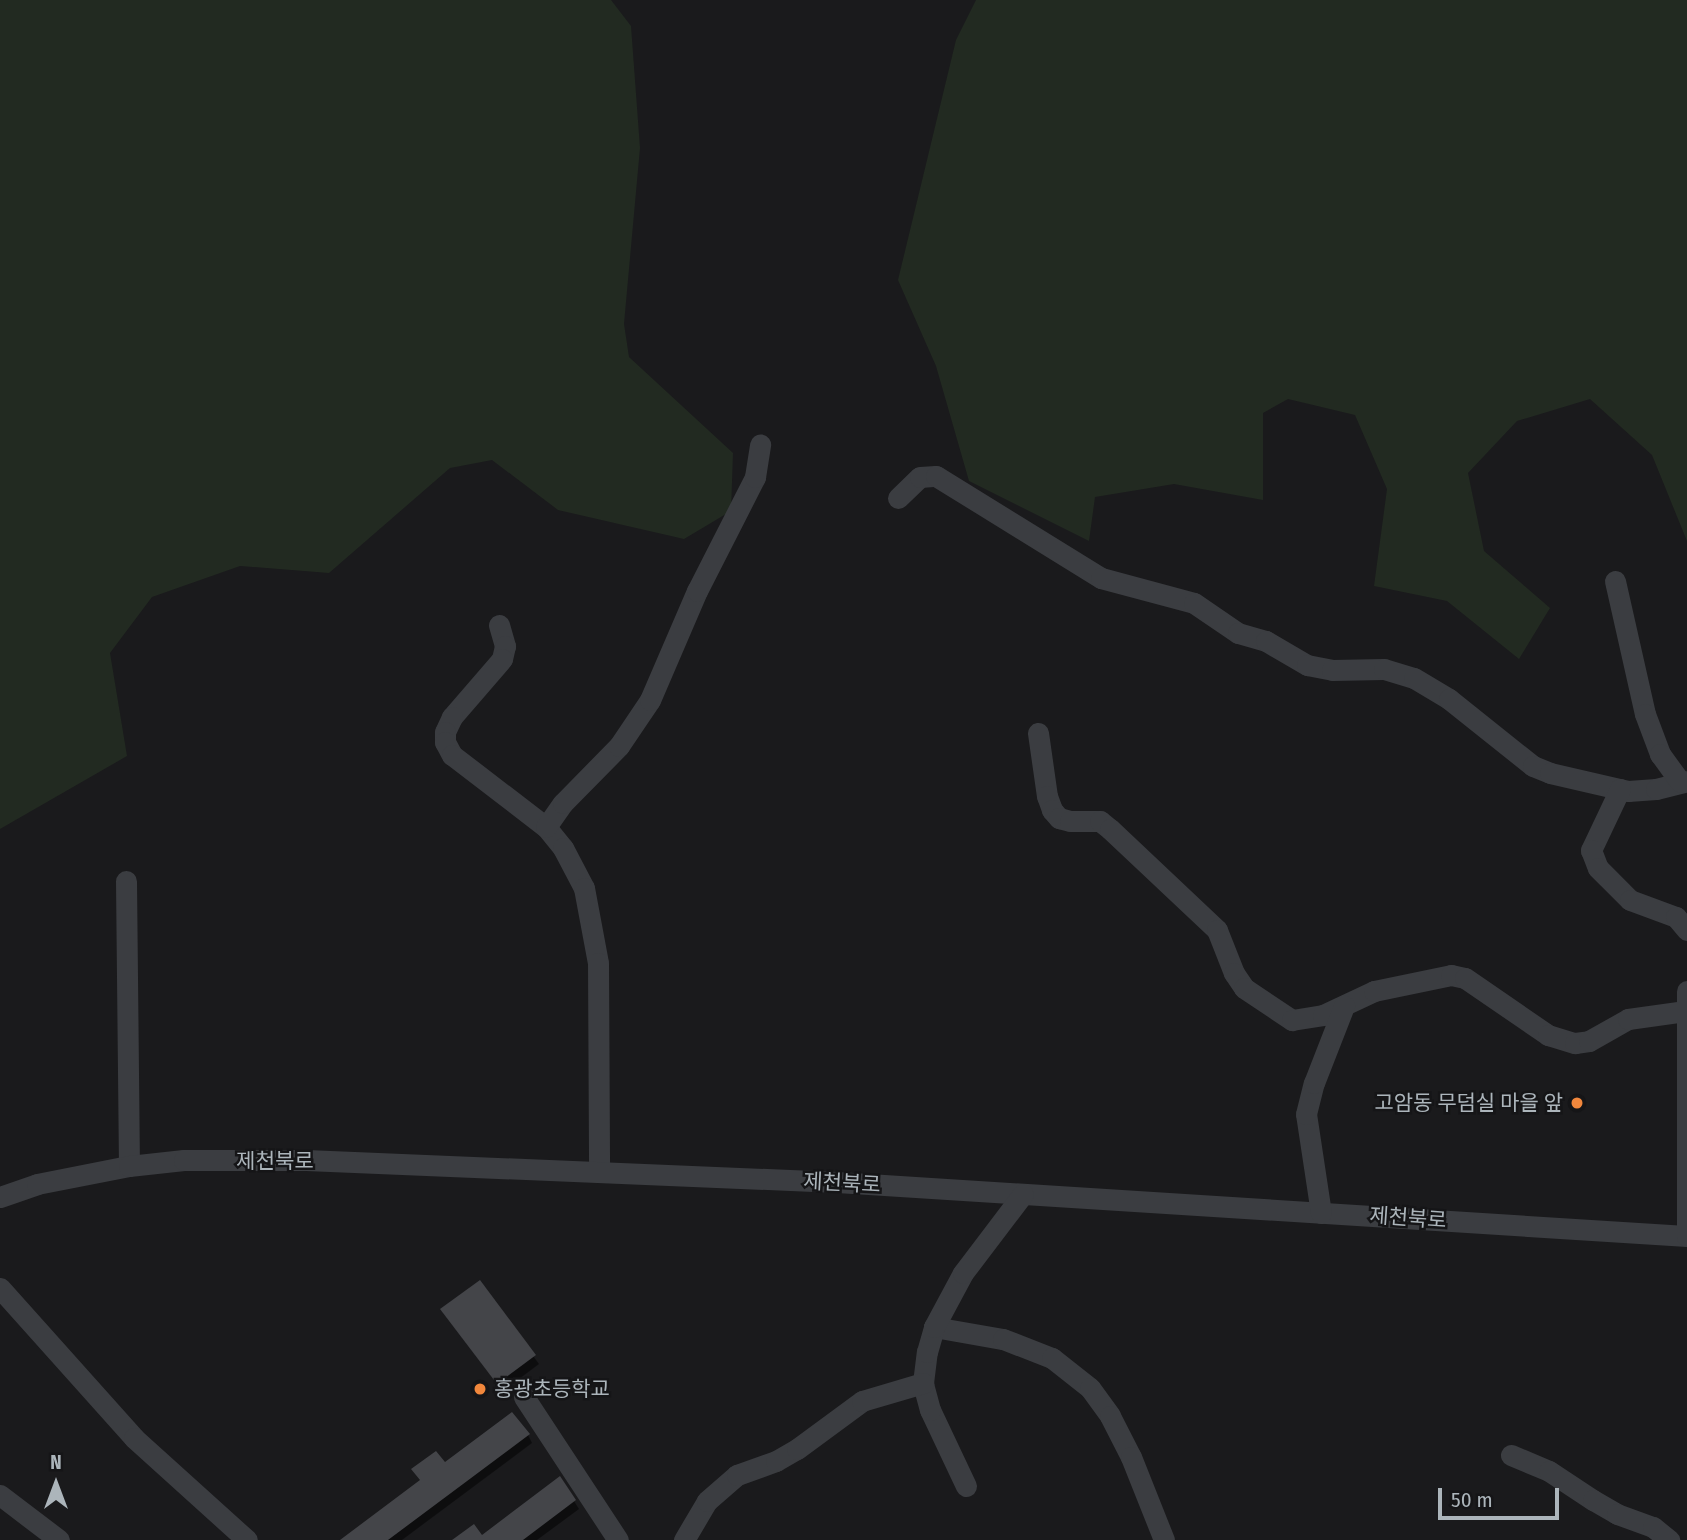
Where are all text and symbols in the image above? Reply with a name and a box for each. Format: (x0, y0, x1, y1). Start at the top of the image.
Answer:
place label: 고암동 무덤실 마을 앞 (1374, 1090, 1563, 1116)
marker: 고암동 무덤실 마을 앞 (1569, 1095, 1585, 1111)
street label: 제천북로 (236, 1148, 314, 1174)
street label: 제천북로 (803, 1168, 881, 1198)
street label: 제천북로 (1369, 1203, 1447, 1233)
place label: 홍광초등학교 (494, 1376, 610, 1402)
marker: 홍광초등학교 (472, 1381, 488, 1397)
north arrow (21, 1449, 91, 1519)
text: N (50, 1451, 62, 1474)
scale bar (1442, 1474, 1563, 1518)
text: 50 m (1451, 1487, 1493, 1513)

